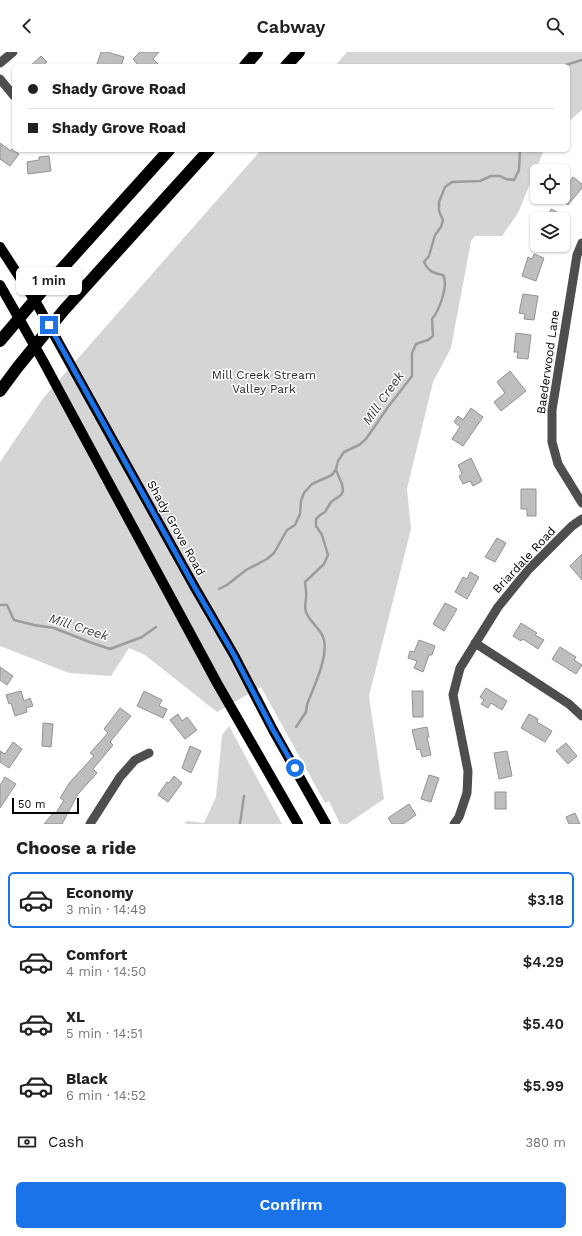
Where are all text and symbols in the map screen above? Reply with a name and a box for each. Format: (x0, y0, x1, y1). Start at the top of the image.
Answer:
icon: back (16, 15, 38, 37)
icon: search (544, 15, 566, 37)
text: Cabway (257, 16, 325, 37)
text: Shady Grove Road (52, 80, 186, 98)
text: Shady Grove Road (52, 119, 186, 137)
map controls (530, 164, 570, 252)
button: locate (530, 164, 570, 204)
button: layers (530, 212, 570, 252)
callout: 1 min (16, 267, 82, 295)
text: 1 min (32, 273, 66, 288)
street label: Baederwood Lane (534, 309, 562, 415)
route end (40, 316, 58, 334)
park label: Mill Creek Stream Valley Park (212, 368, 316, 396)
water label: Mill Creek (359, 368, 407, 428)
street label: Shady Grove Road (144, 478, 208, 578)
street label: Briardale Road (490, 524, 558, 596)
water label: Mill Creek (47, 610, 111, 644)
route start (286, 759, 304, 777)
scale bar (12, 796, 79, 815)
text: 50 m (18, 798, 45, 811)
text: Choose a ride (16, 837, 136, 858)
icon: car (18, 882, 54, 918)
text: Economy (66, 884, 133, 902)
text: $3.18 (527, 891, 564, 909)
text: 3 min · 14:49 (66, 902, 146, 917)
icon: car (18, 944, 54, 980)
text: Comfort (66, 946, 127, 964)
text: $4.29 (523, 953, 564, 971)
text: 4 min · 14:50 (66, 964, 146, 979)
icon: car (18, 1006, 54, 1042)
text: XL (66, 1008, 85, 1026)
text: $5.40 (523, 1015, 564, 1033)
text: 5 min · 14:51 (66, 1026, 143, 1041)
icon: car (18, 1068, 54, 1104)
text: Black (66, 1070, 108, 1088)
text: $5.99 (523, 1077, 564, 1095)
text: 6 min · 14:52 (66, 1088, 146, 1103)
icon: cash (16, 1131, 38, 1153)
text: Cash (48, 1133, 84, 1151)
text: 380 m (526, 1135, 566, 1150)
button: Confirm (16, 1182, 566, 1228)

